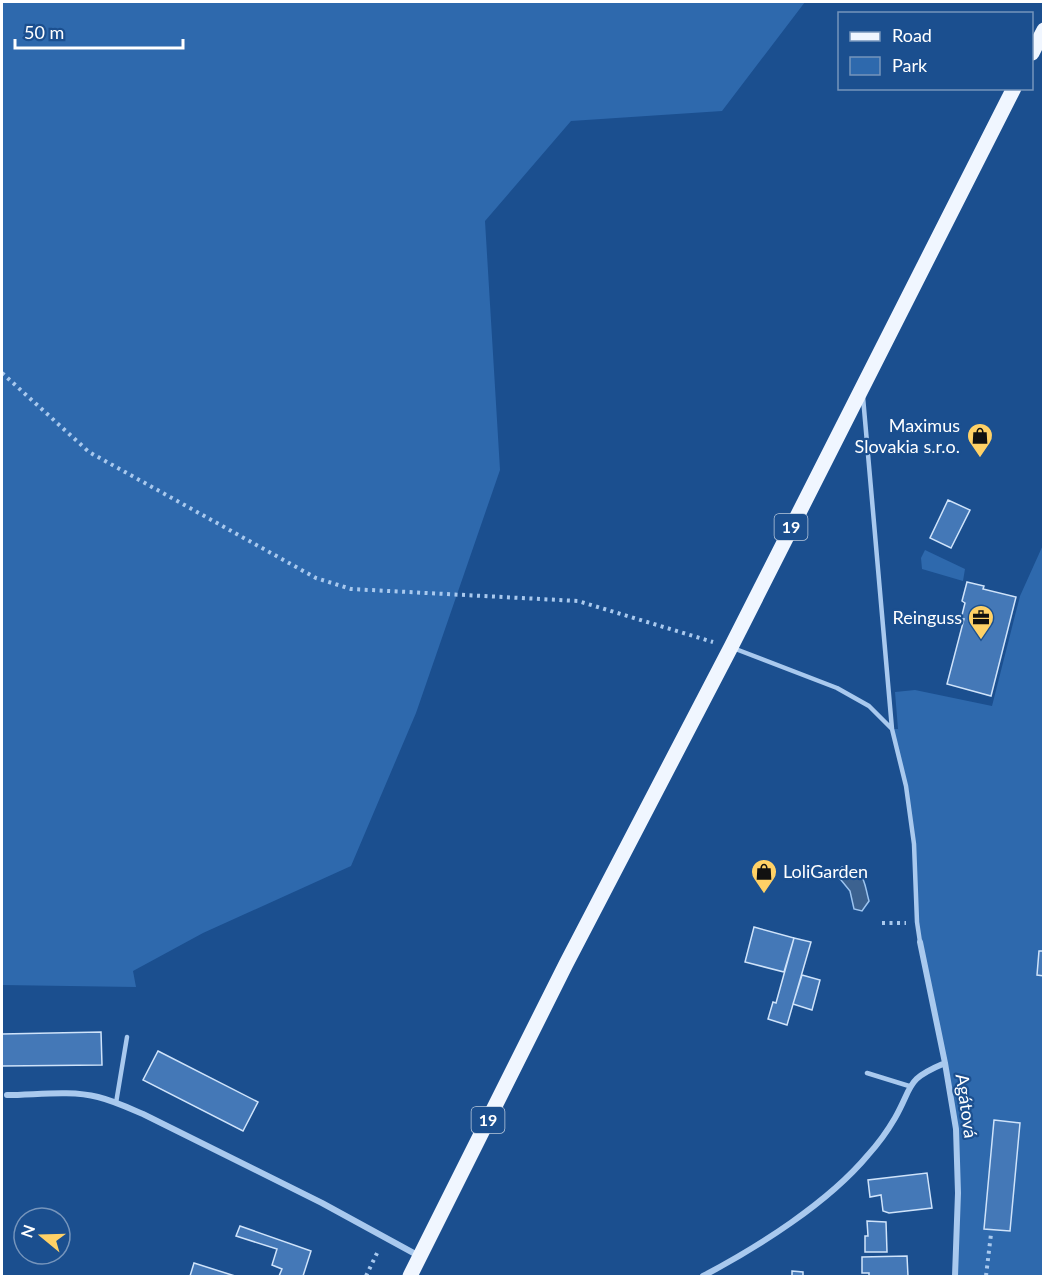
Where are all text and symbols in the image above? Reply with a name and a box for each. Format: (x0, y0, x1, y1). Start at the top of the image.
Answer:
scale bar (15, 12, 183, 50)
legend (838, 12, 1033, 90)
text: 50 m (24, 21, 64, 43)
text: Road (892, 24, 932, 46)
text: Park (892, 54, 928, 76)
place label: Maximus Slovakia s.r.o. (855, 414, 960, 457)
shop icon: Maximus Slovakia s.r.o. (965, 421, 995, 459)
road number: 19 (774, 514, 808, 540)
office icon: Reinguss (966, 603, 996, 641)
place label: Reinguss (892, 606, 962, 628)
shop icon: LoliGarden (749, 857, 779, 895)
place label: LoliGarden (783, 860, 868, 882)
street label: Agátová (952, 1072, 982, 1139)
road number: 19 (472, 1107, 504, 1133)
north arrow (12, 1206, 72, 1266)
text: N (16, 1222, 38, 1240)

